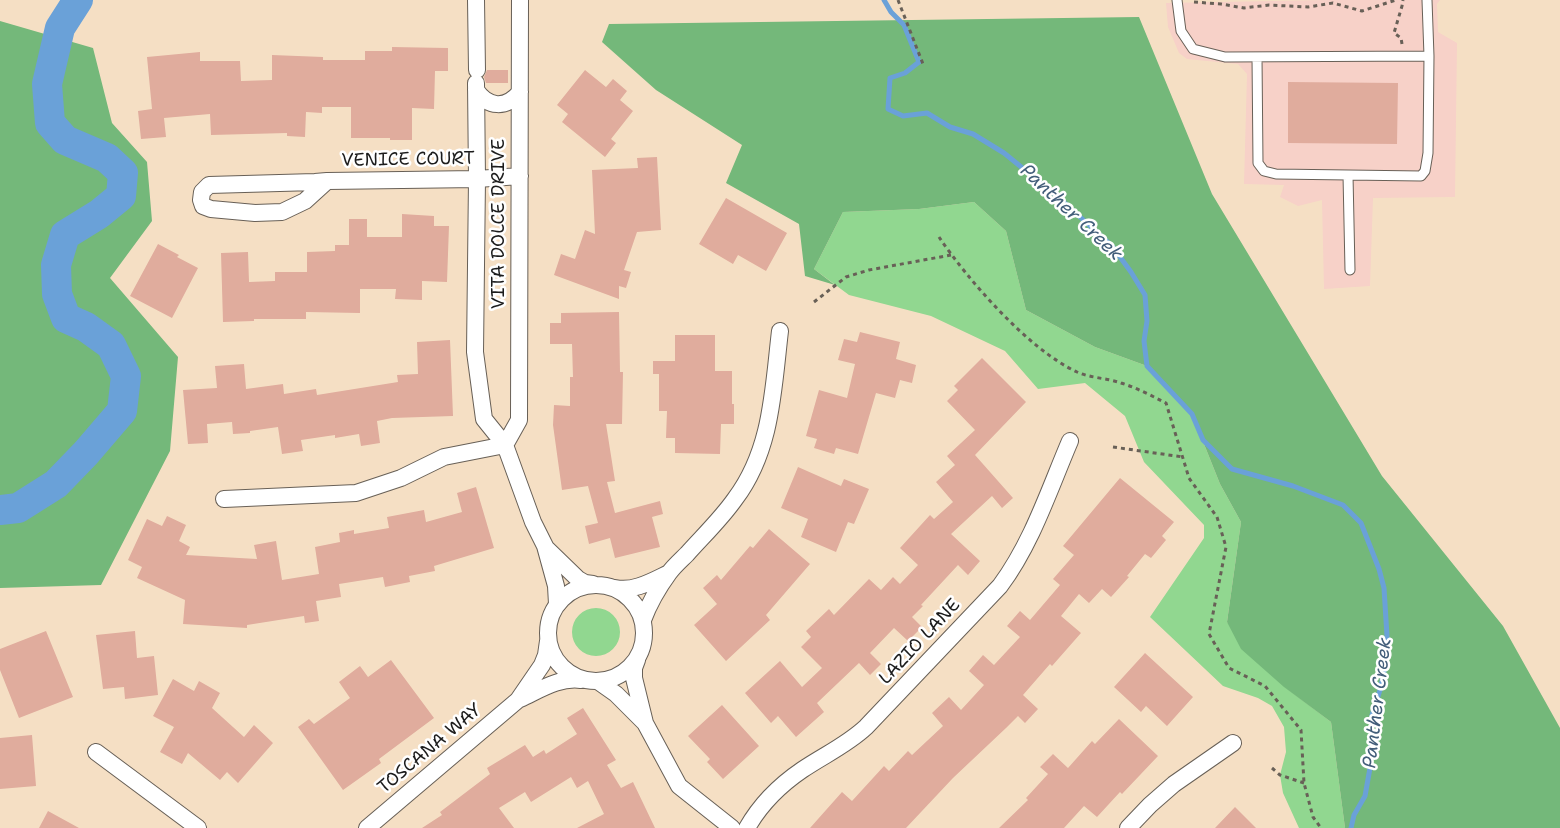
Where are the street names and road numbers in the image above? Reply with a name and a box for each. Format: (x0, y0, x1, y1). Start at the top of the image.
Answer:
street label: VITA DOLCE DRIVE (488, 139, 510, 309)
street label: VENICE COURT (341, 148, 475, 172)
street label: LAZIO LANE (875, 595, 965, 689)
street label: TOSCANA WAY (374, 699, 486, 799)

